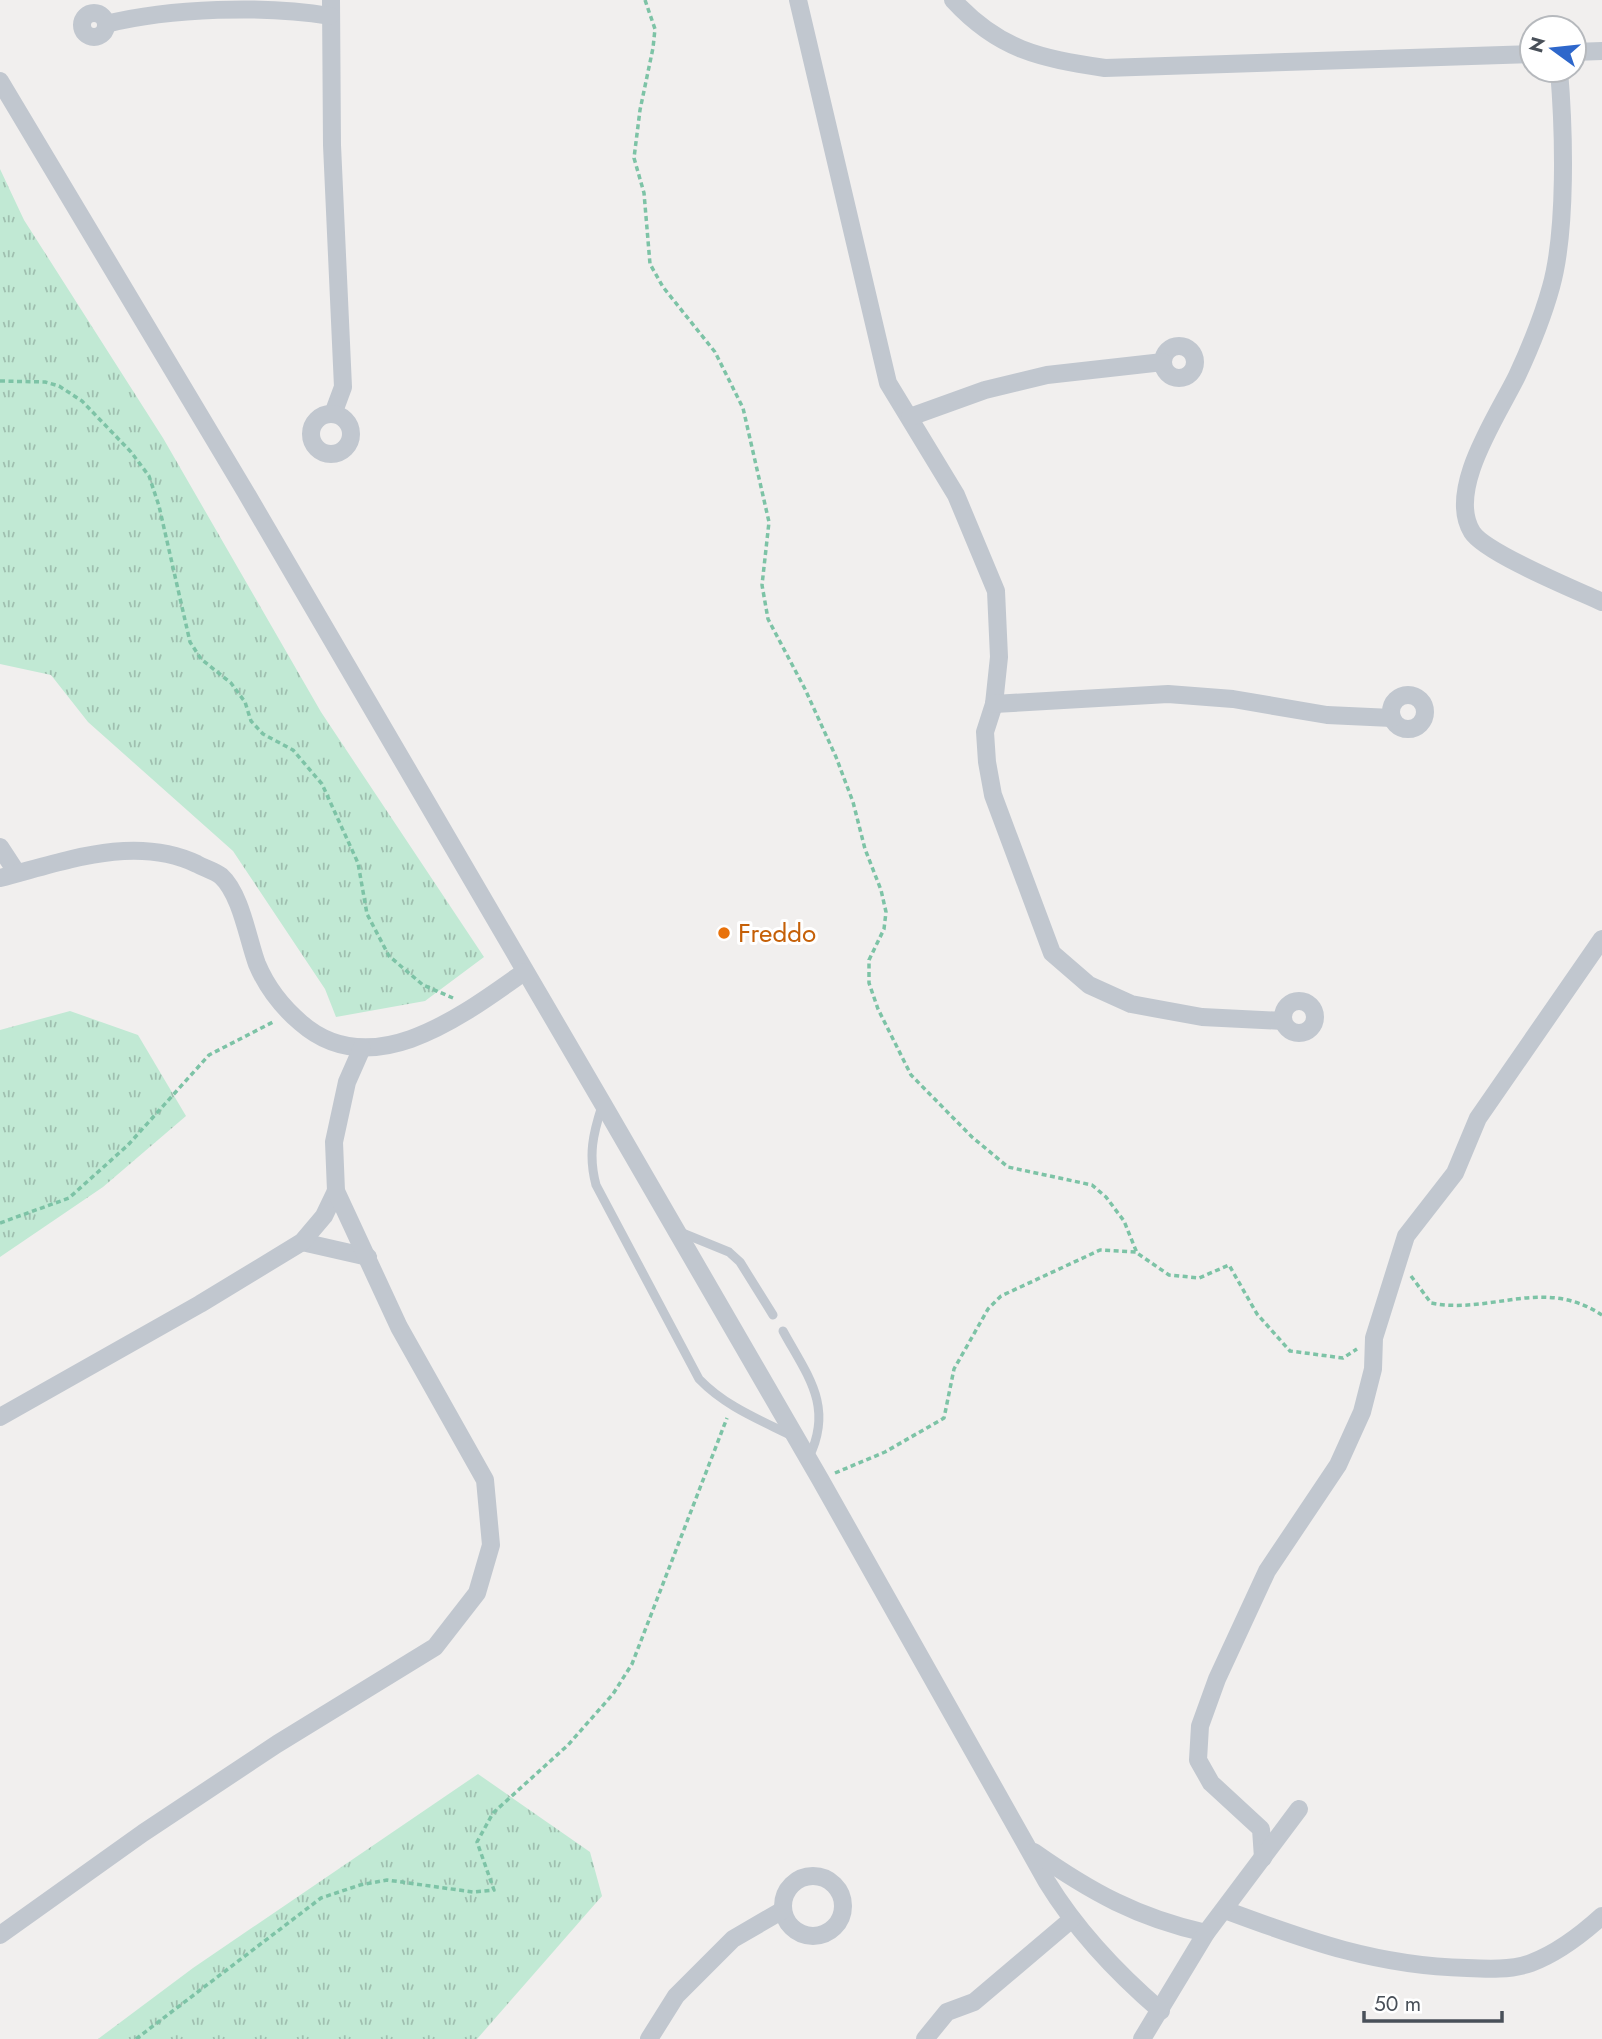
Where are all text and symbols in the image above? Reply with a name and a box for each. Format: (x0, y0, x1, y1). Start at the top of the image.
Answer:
north arrow (1518, 14, 1588, 84)
text: N (1522, 34, 1552, 56)
place label: Freddo (738, 914, 816, 952)
marker: Freddo (716, 925, 732, 941)
scale bar (1364, 1980, 1502, 2024)
text: 50 m (1374, 1989, 1421, 2019)

